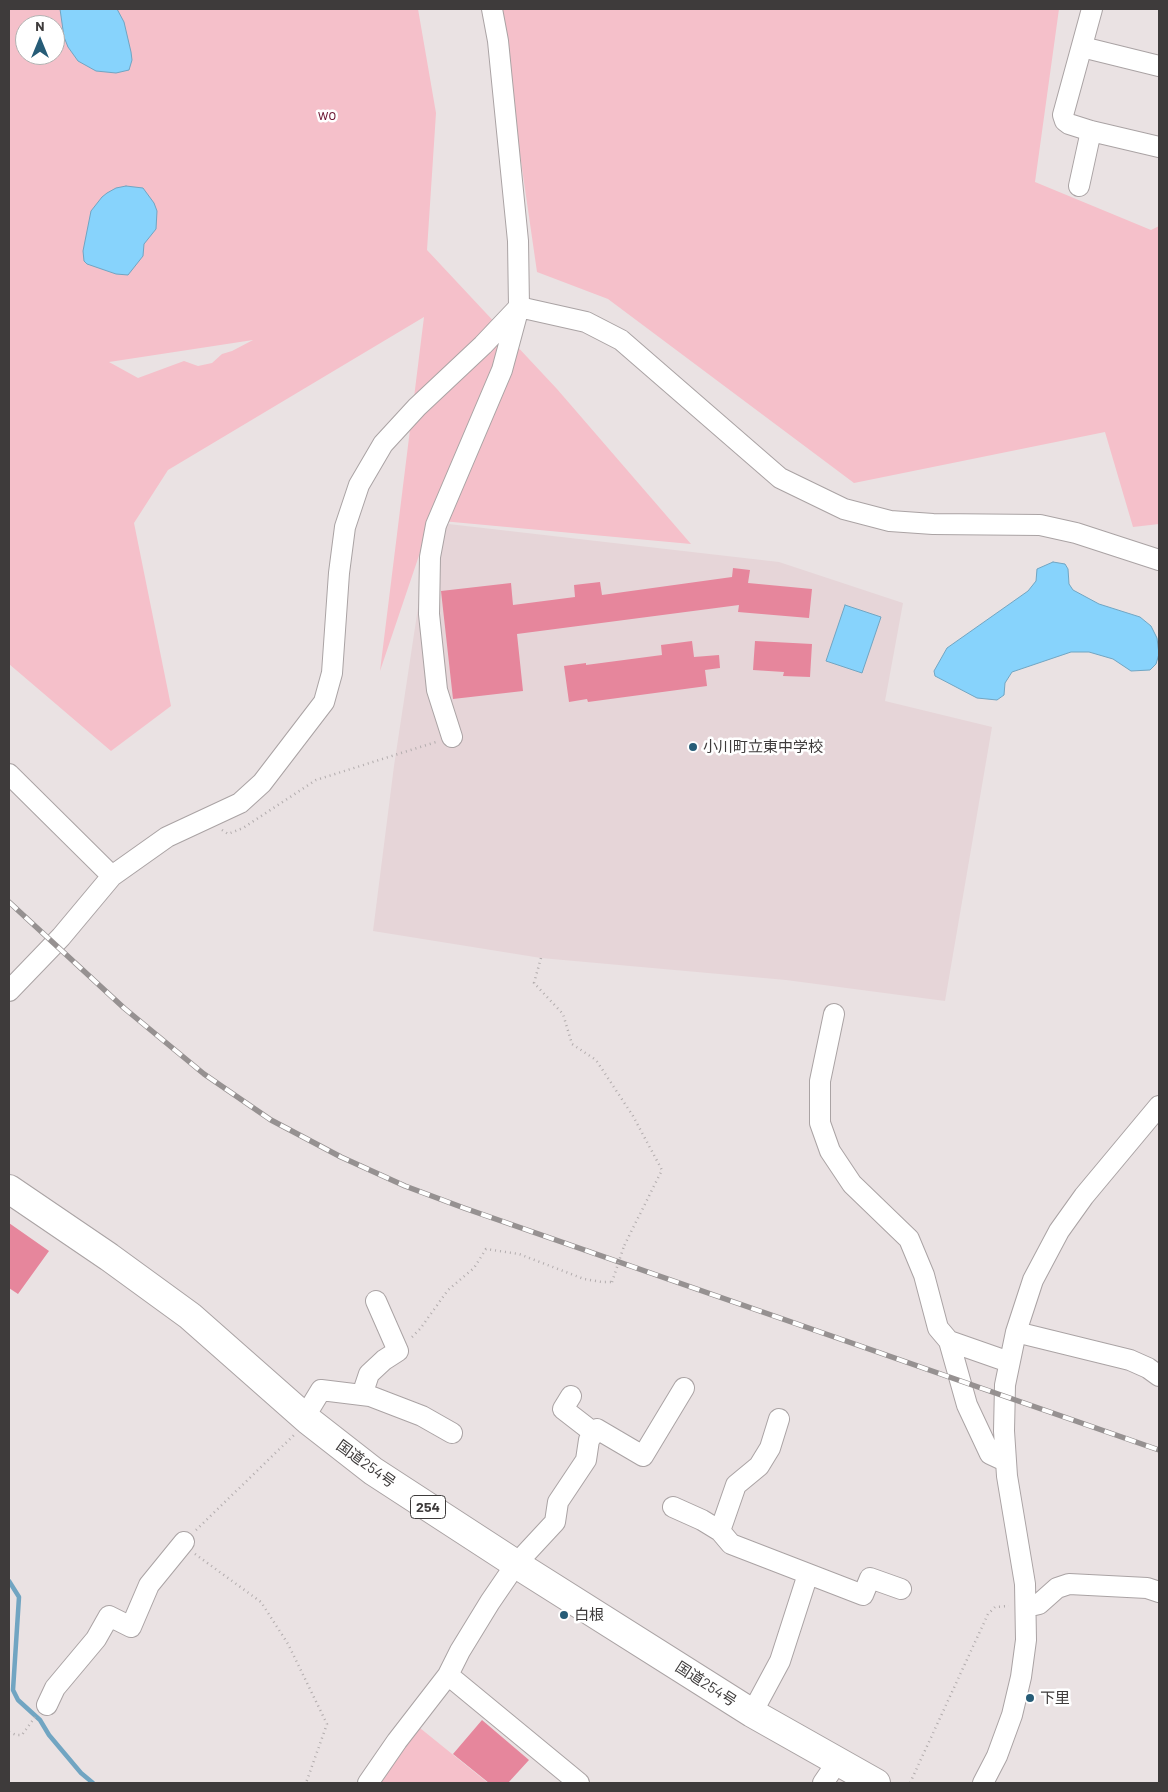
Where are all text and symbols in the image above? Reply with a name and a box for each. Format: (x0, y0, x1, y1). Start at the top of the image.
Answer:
north arrow (15, 15, 65, 65)
text: N (35, 17, 45, 34)
park label: wo (318, 106, 336, 124)
place label: 小川町立東中学校 (703, 738, 823, 756)
marker: 小川町立東中学校 (687, 741, 699, 753)
street label: 国道254号 (333, 1436, 399, 1492)
road number: 254 (410, 1495, 446, 1518)
place label: 白根 (574, 1606, 604, 1624)
marker: 白根 (558, 1609, 570, 1621)
street label: 国道254号 (672, 1658, 740, 1710)
place label: 下里 (1040, 1689, 1070, 1707)
marker: 下里 (1024, 1692, 1036, 1704)

